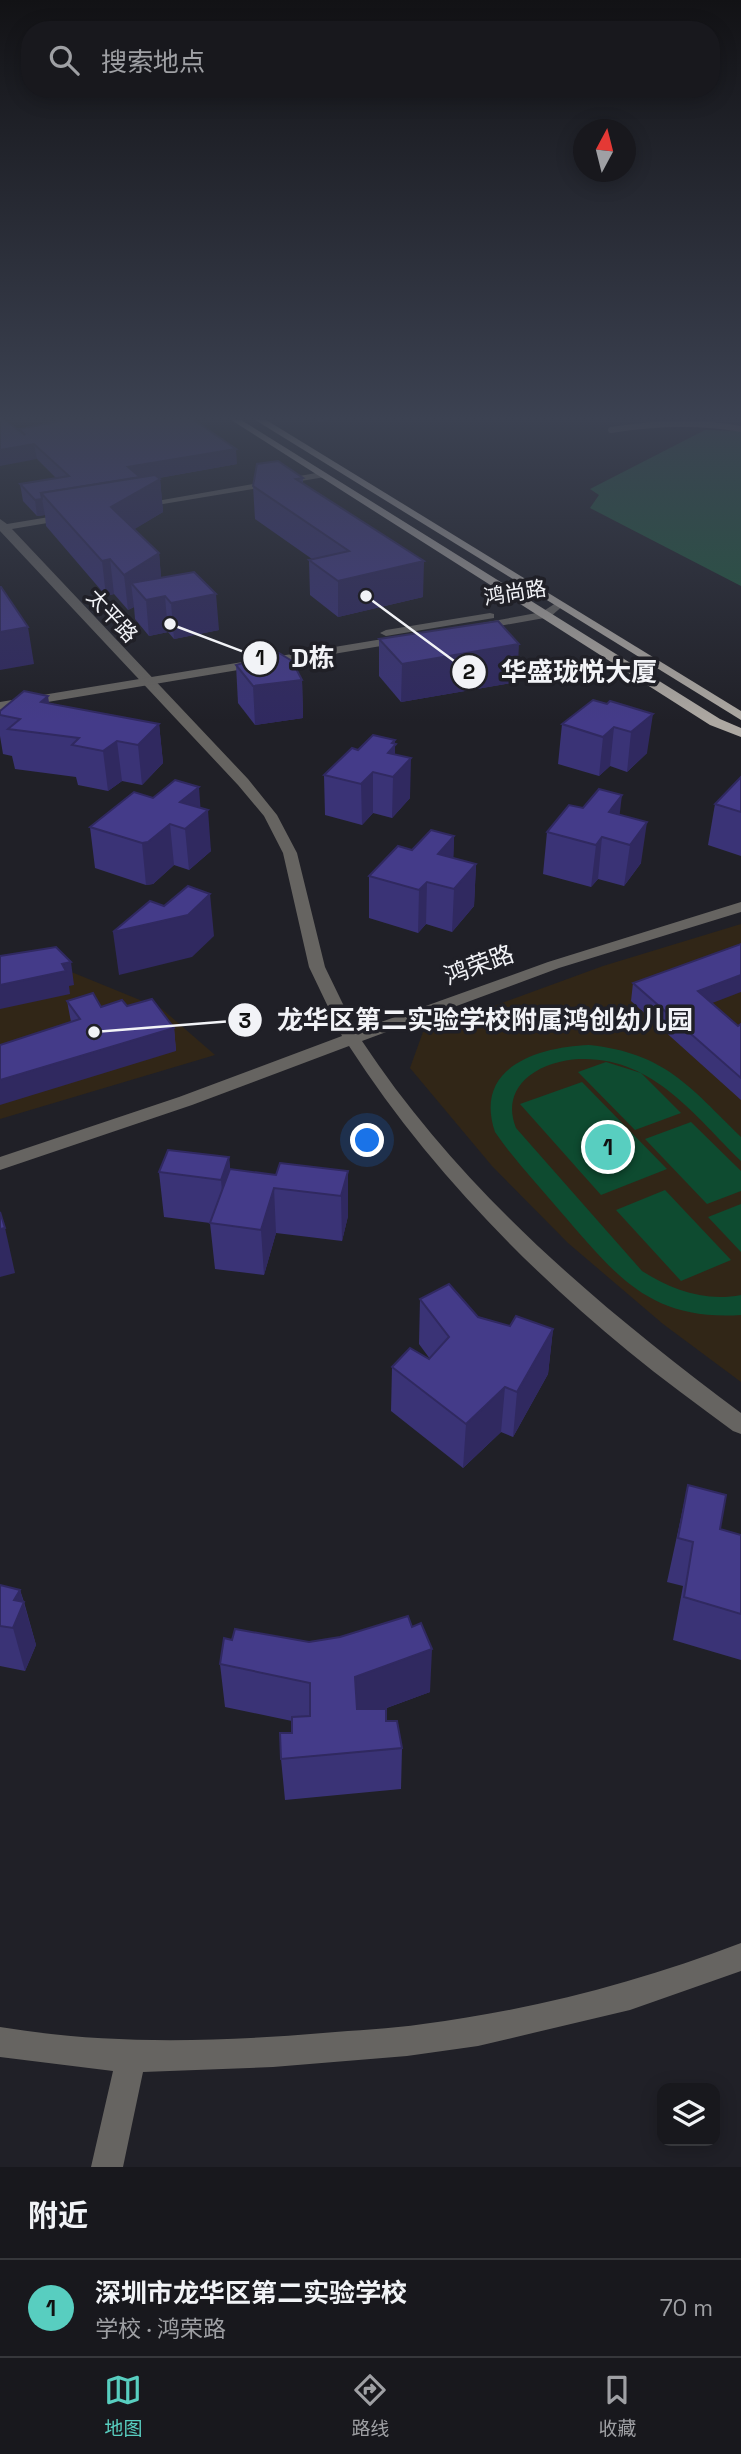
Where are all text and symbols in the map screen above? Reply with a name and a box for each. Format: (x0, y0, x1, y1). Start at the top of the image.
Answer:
search box (21, 21, 720, 98)
icon: search (45, 41, 83, 79)
text: 搜索地点 (101, 45, 205, 79)
north arrow (573, 119, 636, 182)
street label: 鸿尚路 (482, 574, 548, 611)
street label: 太平路 (81, 583, 144, 648)
callout: D栋 (242, 634, 349, 681)
text: D栋 (291, 641, 335, 675)
text: 1 (255, 644, 265, 671)
callout: 华盛珑悦大厦 (452, 648, 671, 695)
text: 华盛珑悦大厦 (501, 655, 657, 689)
text: 2 (463, 658, 475, 685)
street label: 鸿荣路 (440, 938, 518, 991)
callout: 龙华区第二实验学校附属鸿创幼儿园 (228, 997, 707, 1044)
text: 龙华区第二实验学校附属鸿创幼儿园 (277, 1003, 693, 1037)
text: 3 (239, 1007, 251, 1034)
pin: 1 (585, 1121, 631, 1173)
your location (350, 1123, 384, 1157)
map controls (657, 2083, 720, 2146)
button: layers (657, 2083, 720, 2146)
text: 附近 (28, 2196, 88, 2235)
text: 深圳市龙华区第二实验学校 (95, 2276, 407, 2310)
text: 1 (46, 2293, 56, 2323)
text: 70 m (660, 2293, 713, 2323)
text: 学校 · 鸿荣路 (95, 2314, 226, 2344)
tab: 地图 (104, 2371, 143, 2441)
tab: 路线 (351, 2371, 390, 2441)
tab: 收藏 (598, 2371, 637, 2441)

